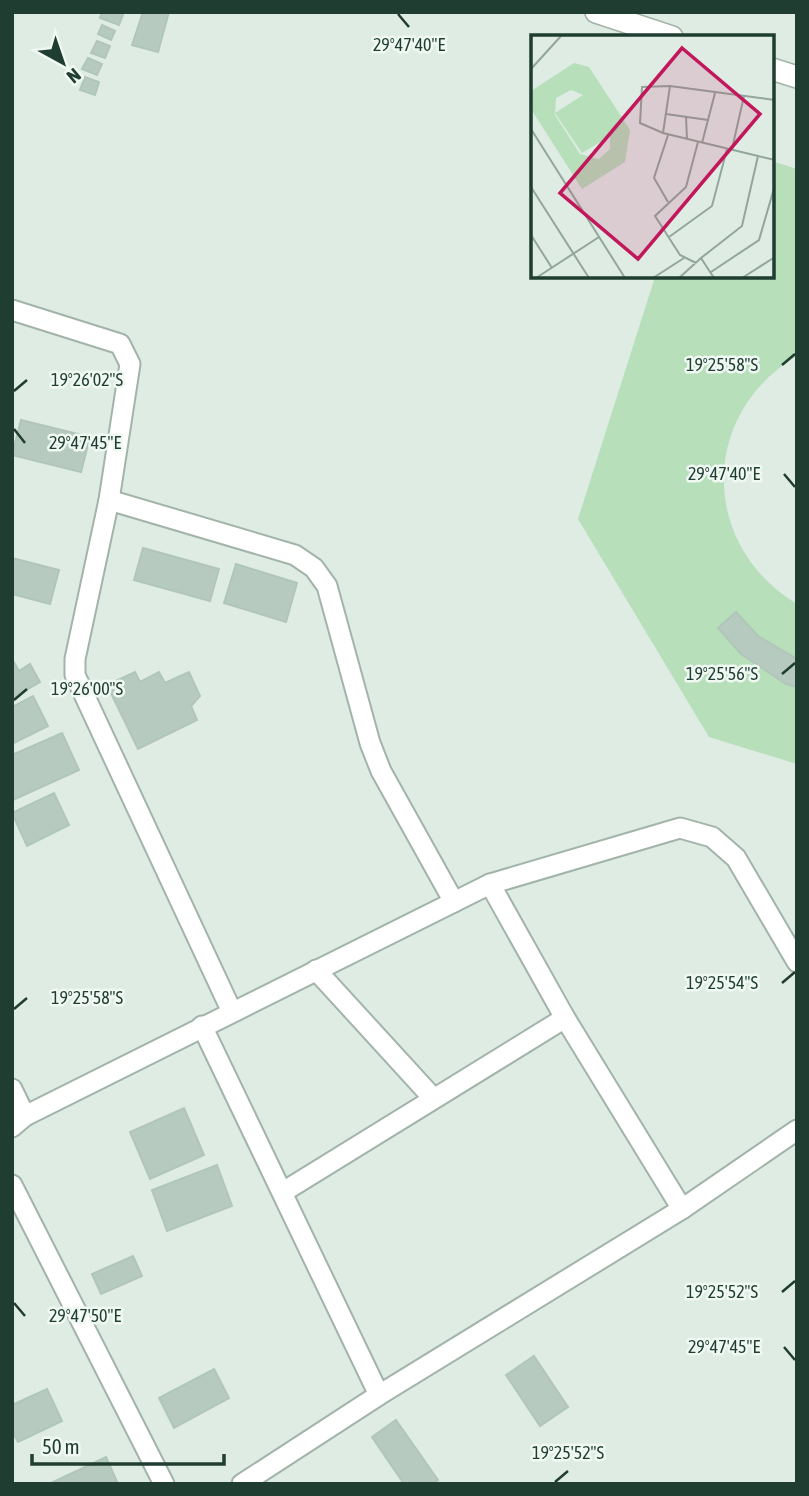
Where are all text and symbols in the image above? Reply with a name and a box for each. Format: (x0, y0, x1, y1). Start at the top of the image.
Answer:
north arrow (28, 28, 98, 98)
text: 29°47'40"E (373, 34, 445, 55)
inset map (531, 35, 774, 278)
text: N (63, 64, 85, 88)
text: 19°25'58"S (686, 354, 758, 375)
text: 19°26'02"S (51, 369, 123, 390)
text: 29°47'45"E (49, 432, 121, 453)
text: 29°47'40"E (688, 463, 760, 484)
text: 19°25'56"S (686, 663, 758, 684)
text: 19°26'00"S (51, 678, 123, 699)
text: 19°25'54"S (686, 972, 758, 993)
text: 19°25'58"S (51, 987, 123, 1008)
text: 19°25'52"S (686, 1281, 758, 1302)
text: 29°47'50"E (49, 1305, 121, 1326)
text: 29°47'45"E (688, 1336, 760, 1357)
scale bar (32, 1422, 224, 1466)
text: 50 m (42, 1434, 80, 1458)
text: 19°25'52"S (532, 1442, 604, 1463)

